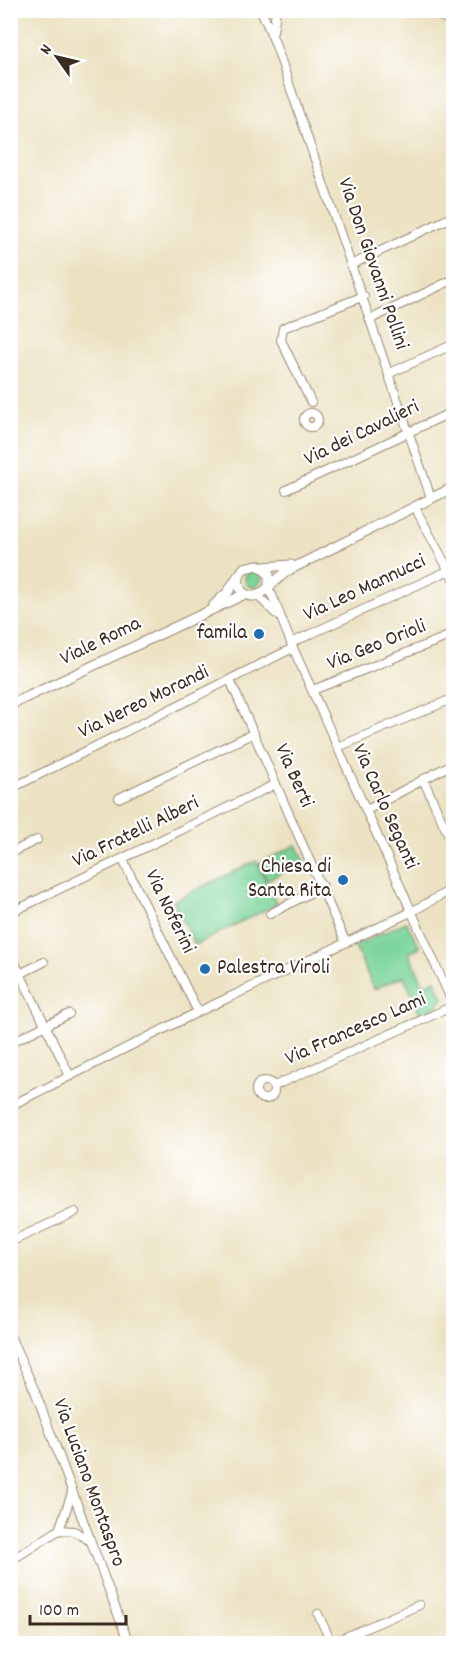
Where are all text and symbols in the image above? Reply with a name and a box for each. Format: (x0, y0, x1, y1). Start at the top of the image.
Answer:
north arrow (27, 27, 87, 87)
text: N (35, 40, 58, 60)
street label: Via Don Giovanni Pollini (329, 174, 416, 354)
street label: Via dei Cavalieri (299, 393, 425, 475)
street label: Via Leo Mannucci (299, 547, 431, 630)
street label: Viale Roma (55, 609, 148, 674)
street label: Via Geo Orioli (323, 612, 431, 679)
place label: famila (197, 619, 248, 649)
marker: famila (252, 627, 266, 641)
street label: Via Nereo Morandi (74, 658, 215, 748)
street label: Via Berti (266, 739, 320, 813)
street label: Via Carlo Seganti (343, 739, 425, 875)
street label: Via Fratelli Alberi (68, 789, 205, 877)
place label: Chiesa di Santa Rita (248, 853, 332, 907)
street label: Via Noferini (136, 865, 202, 959)
marker: Chiesa di Santa Rita (336, 873, 350, 887)
place label: Palestra Viroli (217, 954, 330, 984)
marker: Palestra Viroli (198, 962, 212, 976)
street label: Via Francesco Lami (281, 985, 431, 1074)
street label: Via Luciano Montaspro (44, 1395, 132, 1571)
scale bar (30, 1588, 126, 1626)
text: 100 m (39, 1599, 79, 1624)

